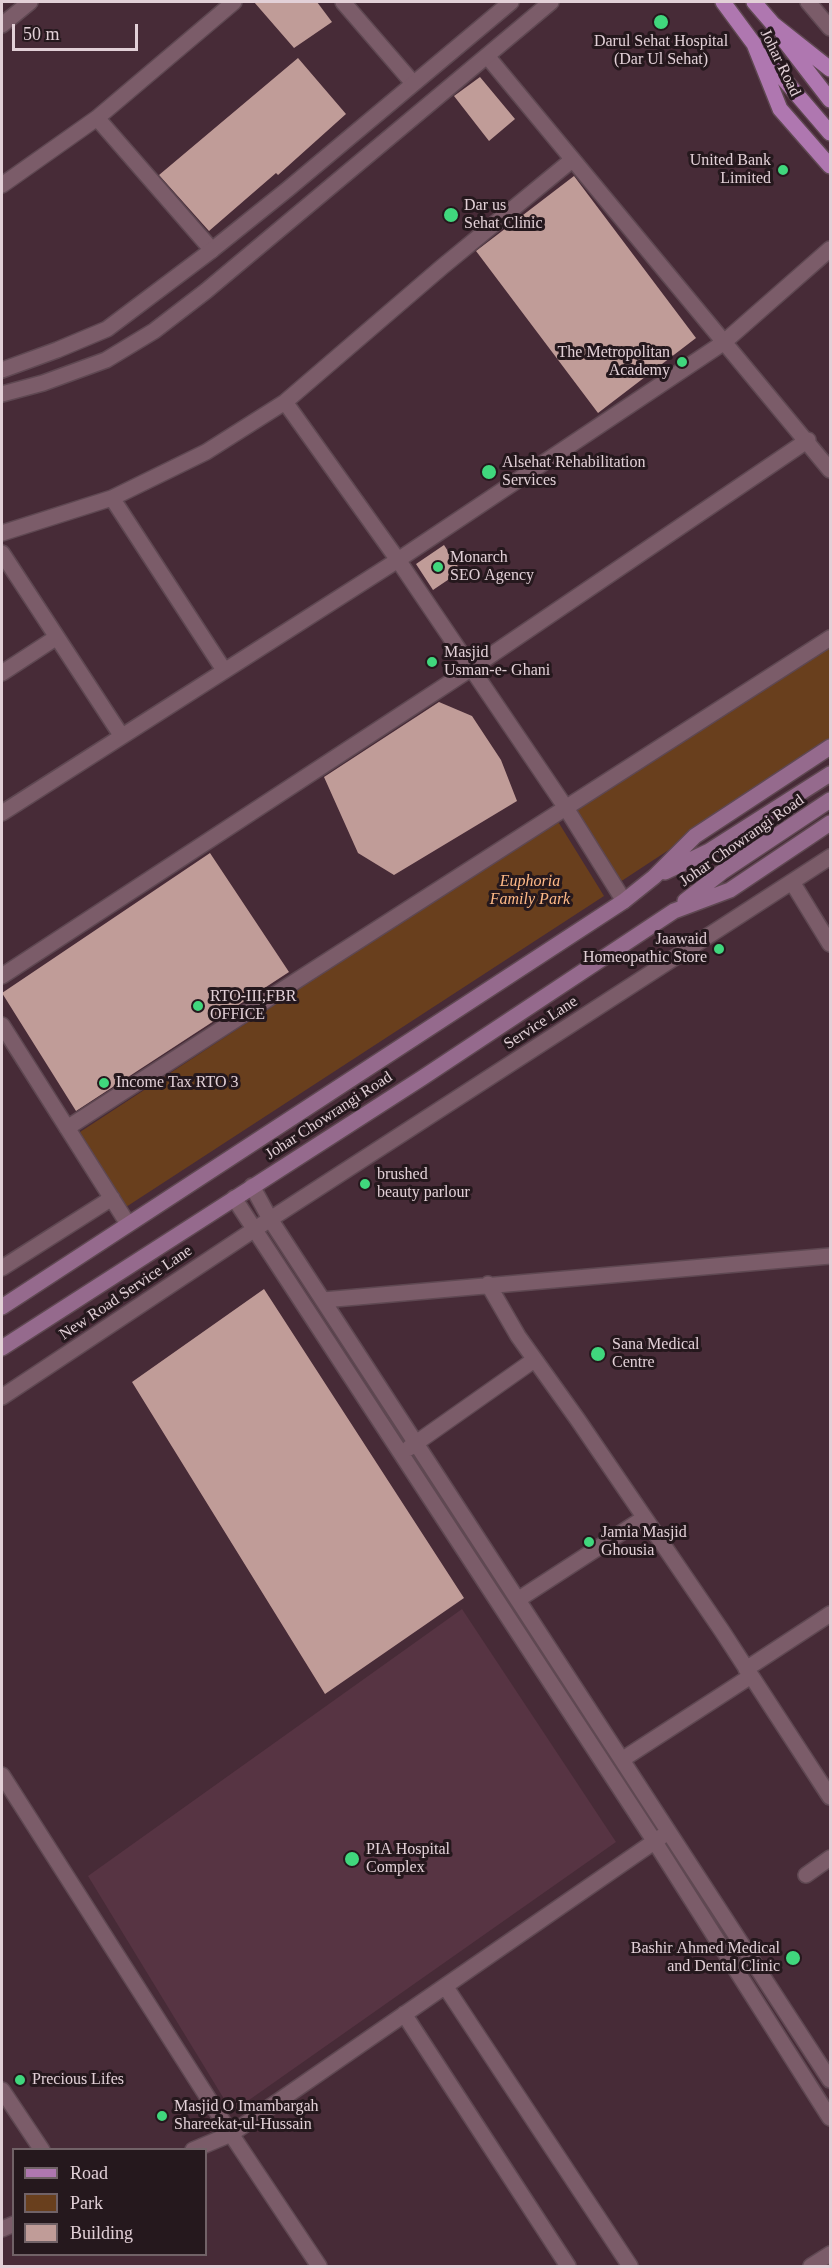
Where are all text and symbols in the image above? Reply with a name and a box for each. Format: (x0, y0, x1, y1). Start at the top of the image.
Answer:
scale bar (15, 12, 141, 50)
marker: Darul Sehat Hospital (Dar Ul Sehat) (652, 13, 670, 31)
street label: Johar Road (753, 21, 807, 105)
text: 50 m (23, 24, 60, 44)
place label: Darul Sehat Hospital (Dar Ul Sehat) (583, 32, 739, 70)
place label: United Bank Limited (677, 151, 771, 189)
marker: United Bank Limited (776, 163, 790, 177)
place label: Dar us Sehat Clinic (464, 196, 553, 234)
marker: Dar us Sehat Clinic (442, 206, 460, 224)
place label: The Metropolitan Academy (538, 343, 670, 381)
marker: The Metropolitan Academy (675, 355, 689, 369)
place label: Alsehat Rehabilitation Services (502, 453, 671, 491)
marker: Alsehat Rehabilitation Services (480, 463, 498, 481)
place label: Monarch SEO Agency (450, 548, 539, 586)
marker: Monarch SEO Agency (431, 560, 445, 574)
place label: Masjid Usman-e- Ghani (444, 643, 565, 681)
marker: Masjid Usman-e- Ghani (425, 655, 439, 669)
street label: Johar Chowrangi Road (667, 784, 817, 898)
park label: Euphoria Family Park (484, 872, 576, 910)
place label: Jaawaid Homeopathic Store (561, 930, 707, 968)
marker: Jaawaid Homeopathic Store (712, 942, 726, 956)
place label: RTO-III,FBR OFFICE (210, 987, 299, 1025)
street label: Service Lane (495, 989, 587, 1057)
marker: RTO-III,FBR OFFICE (191, 999, 205, 1013)
street label: Johar Chowrangi Road (252, 1062, 406, 1170)
place label: Income Tax RTO 3 (116, 1073, 252, 1093)
marker: Income Tax RTO 3 (97, 1076, 111, 1090)
place label: brushed beauty parlour (377, 1165, 491, 1203)
marker: brushed beauty parlour (358, 1177, 372, 1191)
street label: New Road Service Lane (47, 1235, 205, 1351)
place label: Sana Medical Centre (612, 1335, 713, 1373)
marker: Sana Medical Centre (589, 1345, 607, 1363)
place label: Jamia Masjid Ghousia (601, 1523, 699, 1561)
marker: Jamia Masjid Ghousia (582, 1535, 596, 1549)
place label: PIA Hospital Complex (366, 1840, 460, 1878)
marker: PIA Hospital Complex (343, 1850, 361, 1868)
place label: Bashir Ahmed Medical and Dental Clinic (608, 1939, 780, 1977)
marker: Bashir Ahmed Medical and Dental Clinic (784, 1949, 802, 1967)
place label: Precious Lifes (32, 2070, 138, 2090)
marker: Precious Lifes (13, 2073, 27, 2087)
place label: Masjid O Imambargah Shareekat-ul-Hussain (174, 2097, 343, 2135)
marker: Masjid O Imambargah Shareekat-ul-Hussain (155, 2109, 169, 2123)
legend (12, 2148, 207, 2256)
text: Road (70, 2163, 108, 2183)
text: Park (70, 2193, 103, 2213)
text: Building (70, 2223, 133, 2243)

